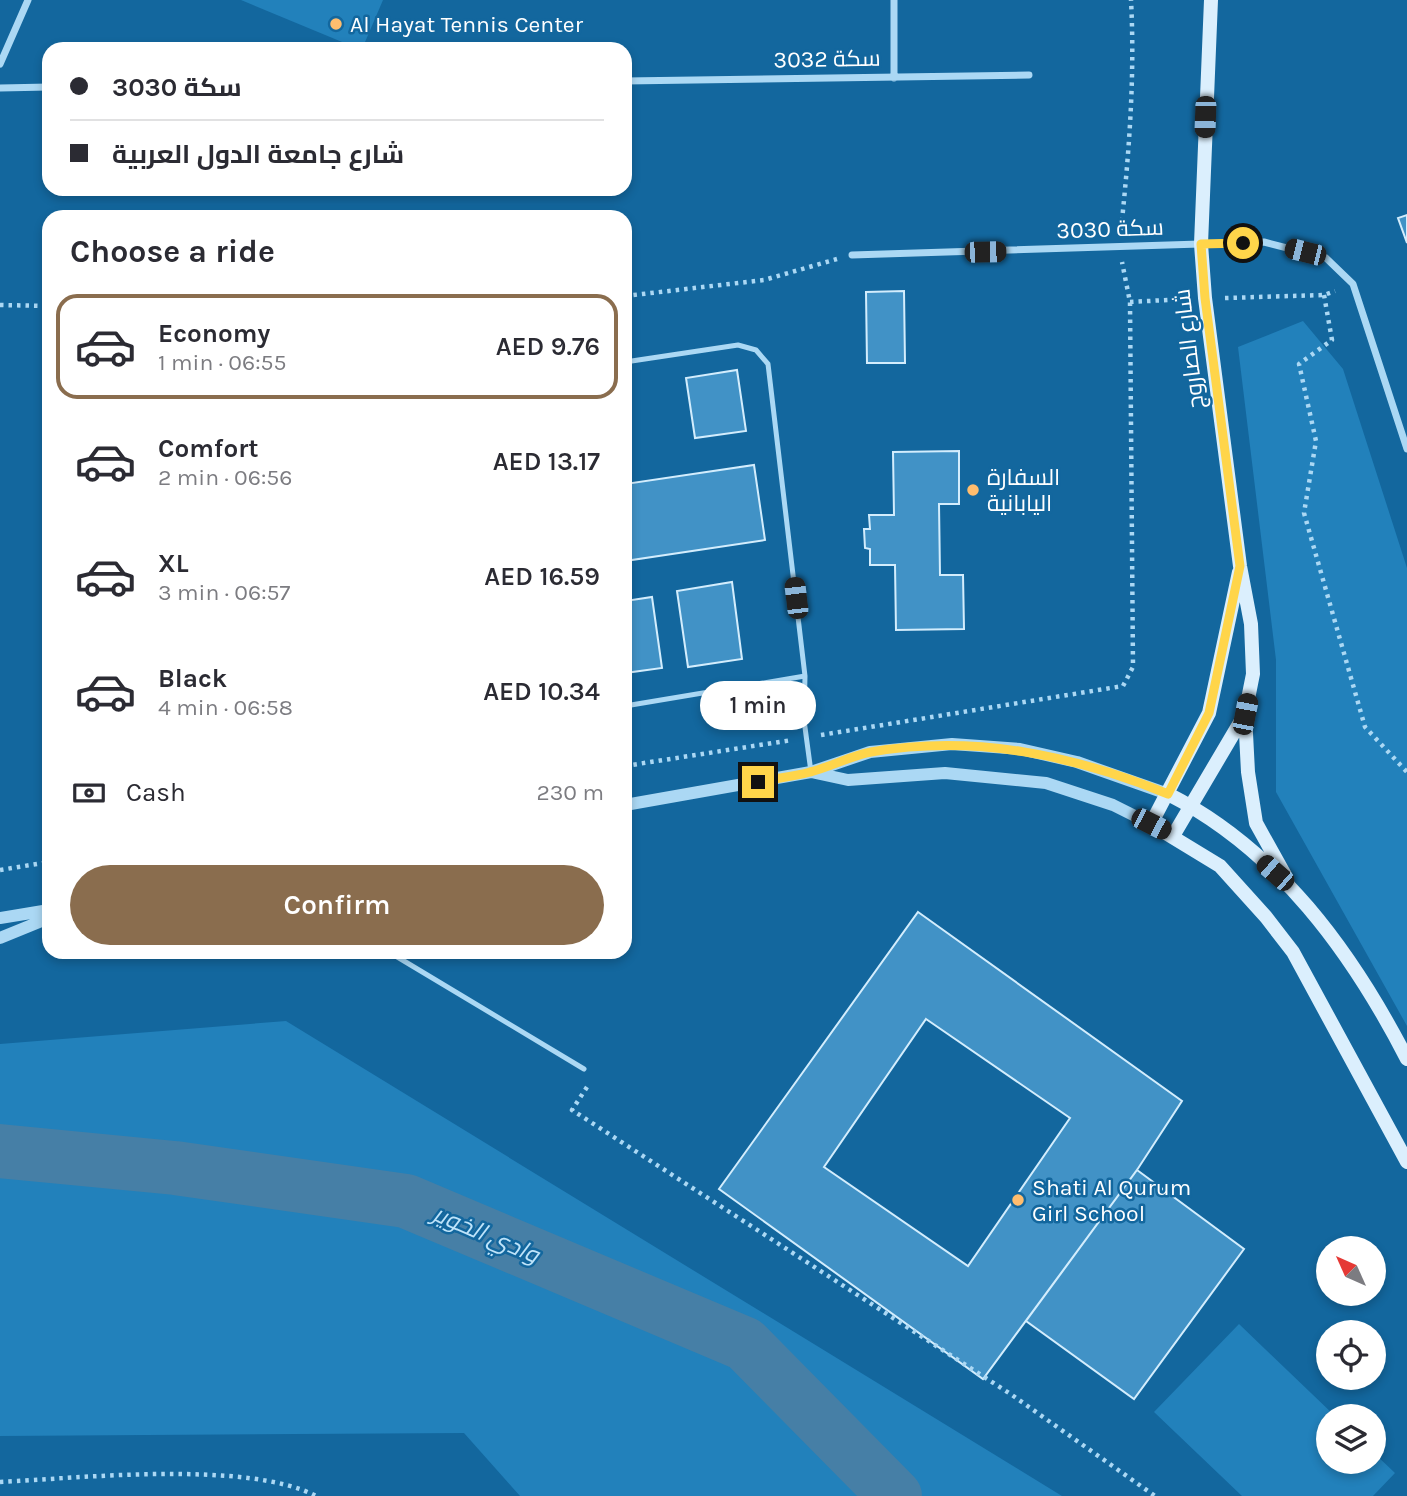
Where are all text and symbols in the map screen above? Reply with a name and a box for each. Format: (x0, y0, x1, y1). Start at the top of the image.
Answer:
place label: Al Hayat Tennis Center (350, 11, 584, 38)
marker: Al Hayat Tennis Center (328, 16, 344, 32)
street label: سكة 3032 (773, 45, 881, 73)
text: سكة 3030 (112, 72, 242, 103)
car (1194, 96, 1217, 138)
text: شارع جامعة الدول العربية (112, 139, 404, 170)
street label: سكة 3030 (1056, 214, 1164, 244)
route start (1227, 227, 1259, 259)
text: Choose a ride (70, 233, 275, 270)
car (1283, 237, 1328, 267)
car (964, 241, 1007, 263)
street label: شارع الصاروج (1168, 287, 1212, 411)
icon: car (74, 315, 137, 378)
text: Economy (158, 318, 270, 349)
text: AED 9.76 (496, 331, 600, 362)
text: 1 min · 06:55 (158, 349, 286, 376)
icon: car (74, 430, 137, 493)
text: Comfort (158, 433, 259, 464)
text: AED 13.17 (493, 446, 600, 477)
text: 2 min · 06:56 (158, 464, 292, 491)
place label: السفارة اليابانية (987, 464, 1060, 517)
marker: السفارة اليابانية (965, 482, 981, 498)
icon: car (74, 545, 137, 608)
text: XL (158, 548, 189, 579)
text: AED 16.59 (484, 561, 600, 592)
car (784, 576, 809, 620)
text: 3 min · 06:57 (158, 579, 290, 606)
icon: car (74, 660, 137, 723)
text: Black (158, 663, 227, 694)
text: AED 10.34 (483, 676, 600, 707)
callout: 1 min (700, 680, 816, 730)
car (1231, 691, 1260, 737)
text: 1 min (729, 692, 787, 719)
text: 4 min · 06:58 (158, 694, 293, 721)
route end (742, 766, 774, 798)
icon: cash (70, 774, 108, 812)
text: Cash (126, 777, 186, 808)
text: 230 m (536, 779, 604, 806)
car (1128, 805, 1175, 843)
car (1253, 851, 1298, 895)
button: Confirm (70, 865, 604, 945)
place label: Shati Al Qurum Girl School (1032, 1174, 1191, 1227)
marker: Shati Al Qurum Girl School (1010, 1192, 1026, 1208)
water label: وادي الخوير (424, 1198, 545, 1274)
north arrow (1316, 1236, 1386, 1306)
map controls (1316, 1236, 1386, 1474)
button: locate (1316, 1320, 1386, 1390)
button: layers (1316, 1404, 1386, 1474)

